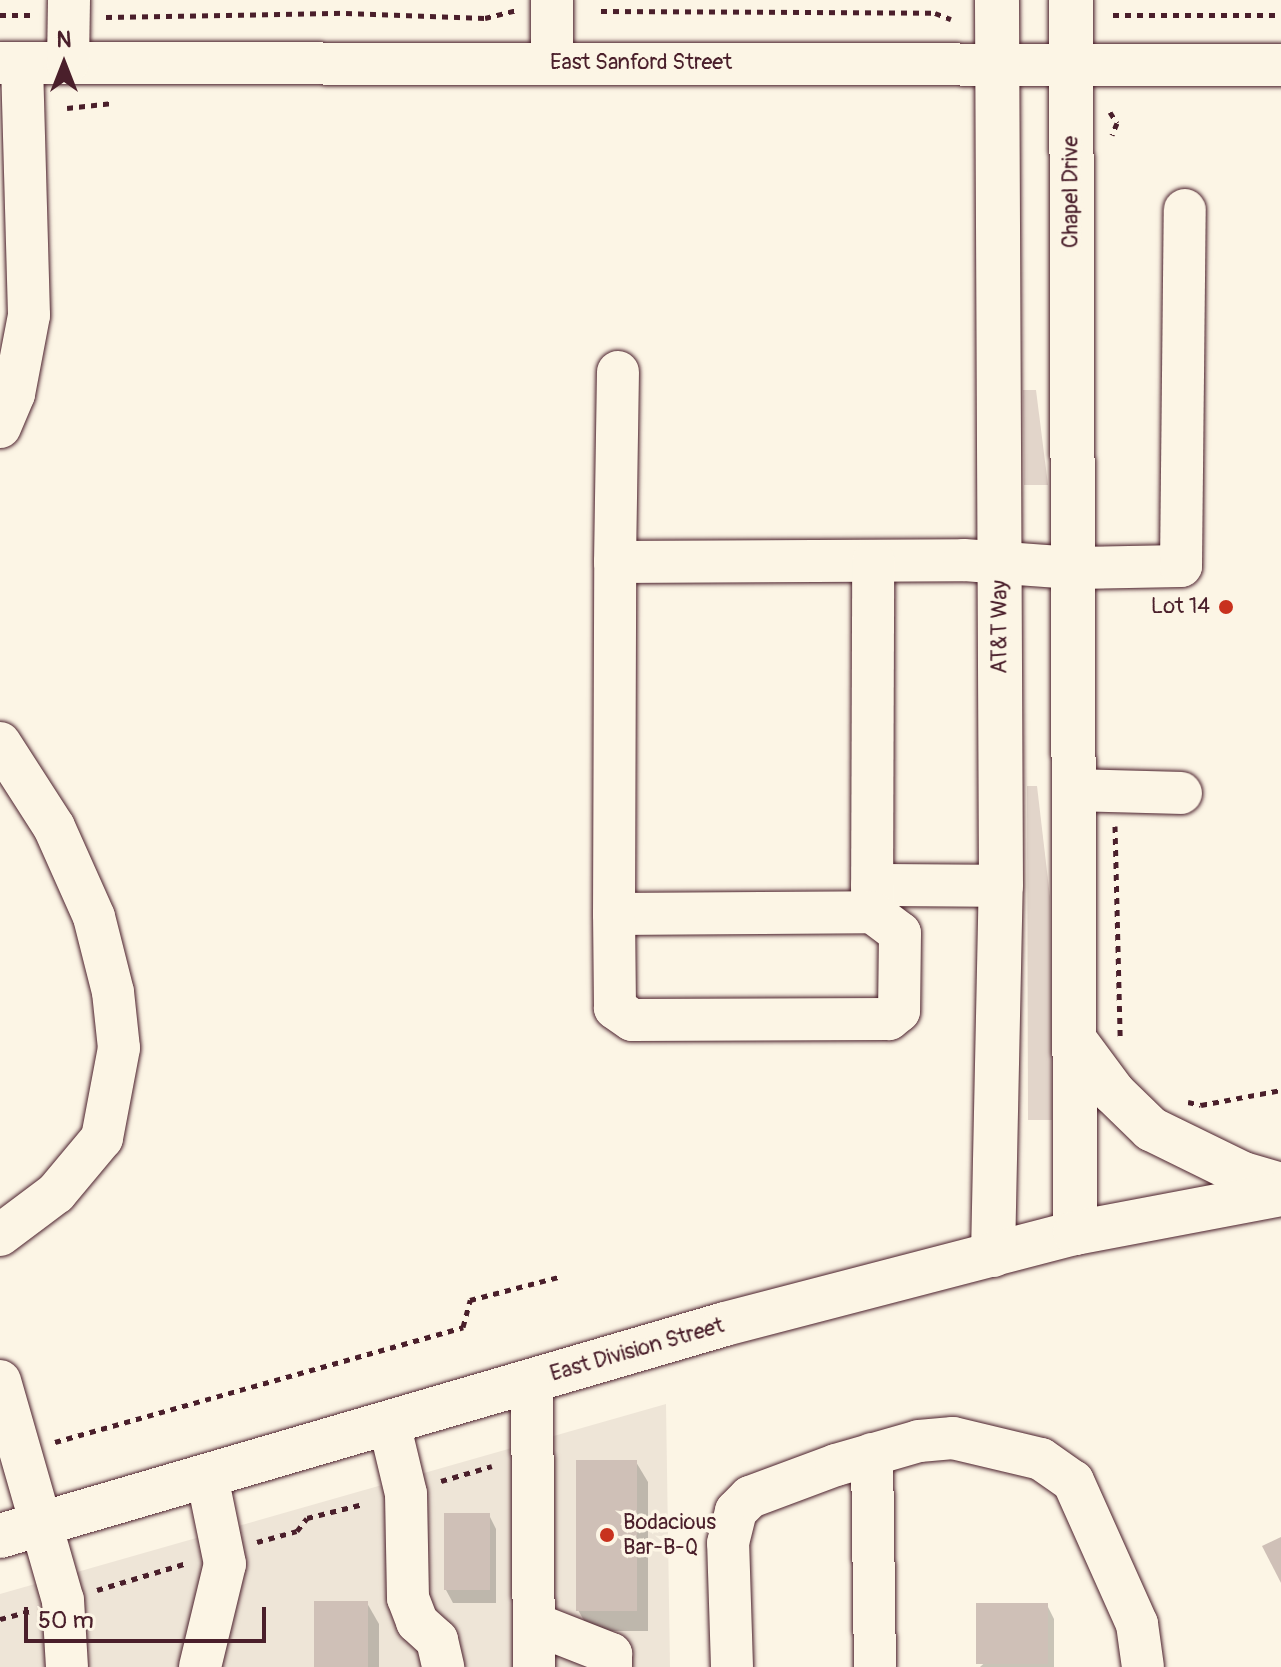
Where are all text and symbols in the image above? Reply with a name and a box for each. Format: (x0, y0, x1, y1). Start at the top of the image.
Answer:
north arrow (24, 24, 104, 104)
text: N (57, 26, 71, 54)
street label: East Sanford Street (550, 50, 732, 76)
street label: Chapel Drive (1058, 136, 1084, 248)
street label: AT&T Way (987, 580, 1013, 674)
place label: Lot 14 (1151, 594, 1210, 620)
marker: Lot 14 (1217, 598, 1235, 616)
street label: East Division Street (547, 1313, 727, 1387)
place label: Bodacious Bar-B-Q (623, 1509, 716, 1560)
marker: Bodacious Bar-B-Q (598, 1526, 616, 1544)
scale bar (28, 1591, 270, 1641)
text: 50 m (38, 1606, 94, 1635)

